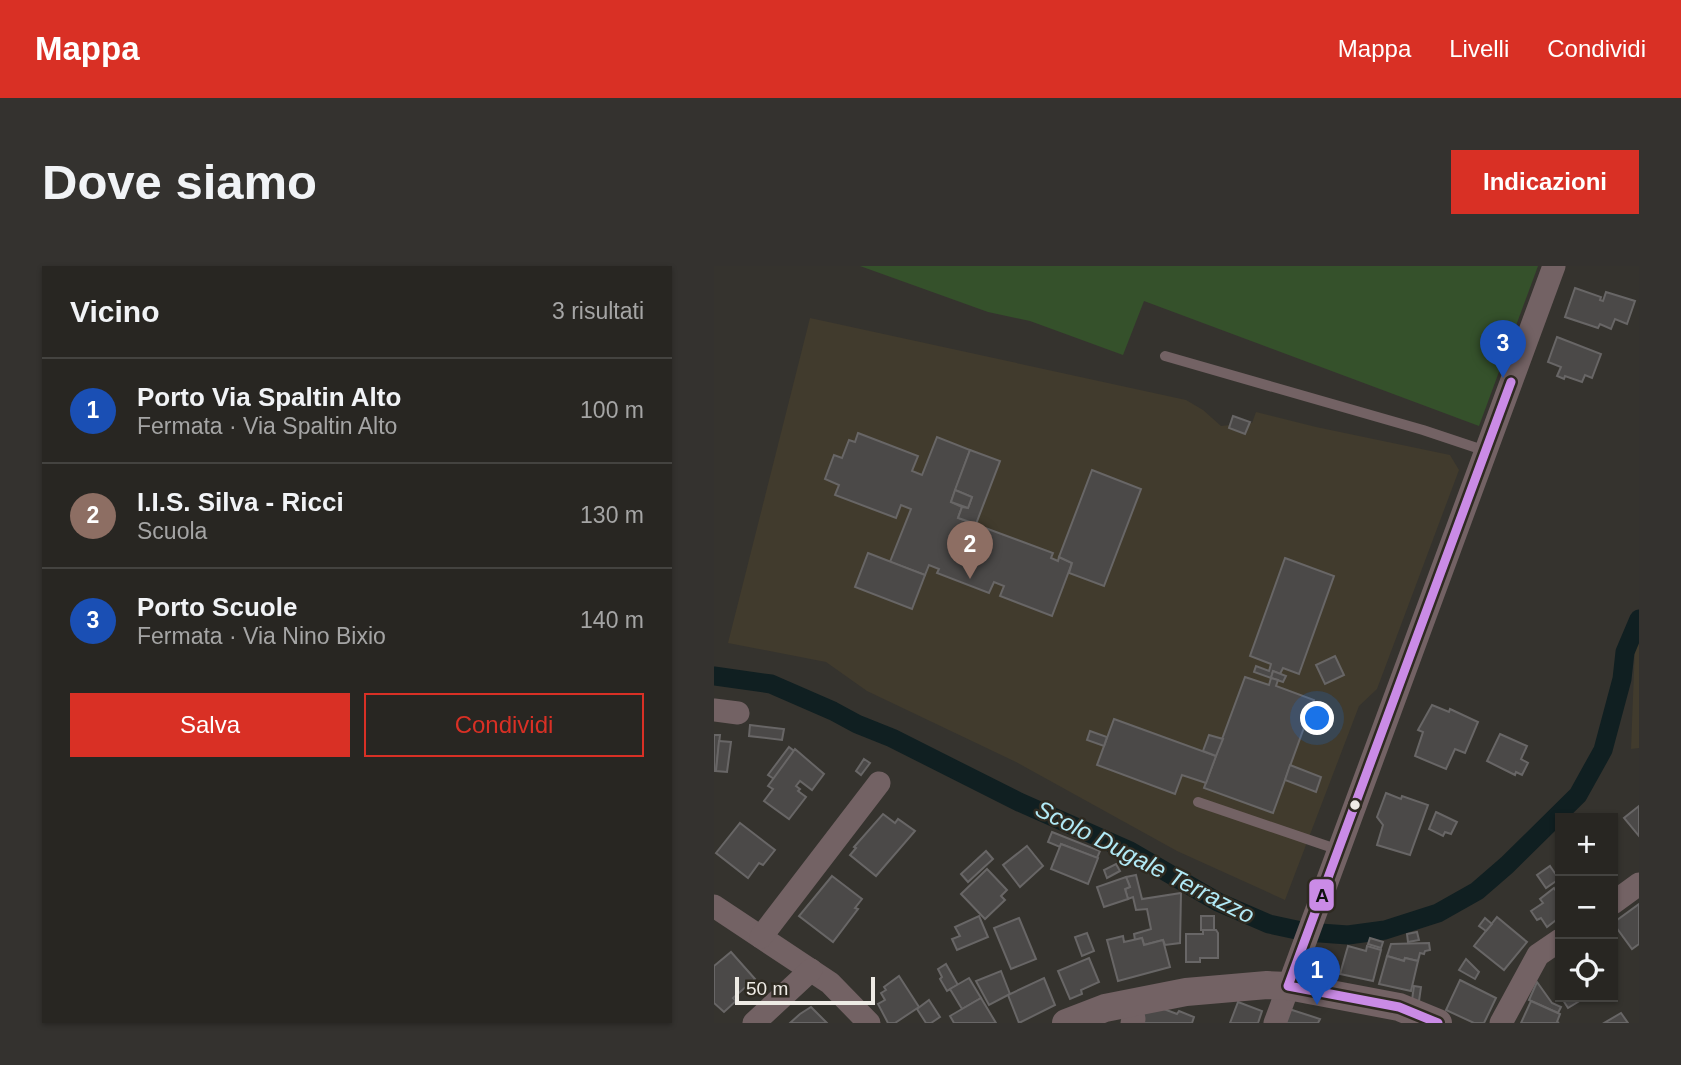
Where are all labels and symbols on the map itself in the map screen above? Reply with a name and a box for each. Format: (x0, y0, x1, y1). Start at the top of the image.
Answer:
pin: 3 (1480, 320, 1526, 378)
pin: 2 (947, 521, 993, 579)
your location (1300, 701, 1334, 735)
water label: Scolo Dugale Terrazzo (1031, 795, 1259, 928)
unlabelled marker (1348, 798, 1362, 812)
line badge: A (1308, 878, 1335, 912)
text: A (1315, 885, 1329, 906)
pin: 1 (1294, 947, 1340, 1005)
scale bar (735, 974, 875, 1006)

